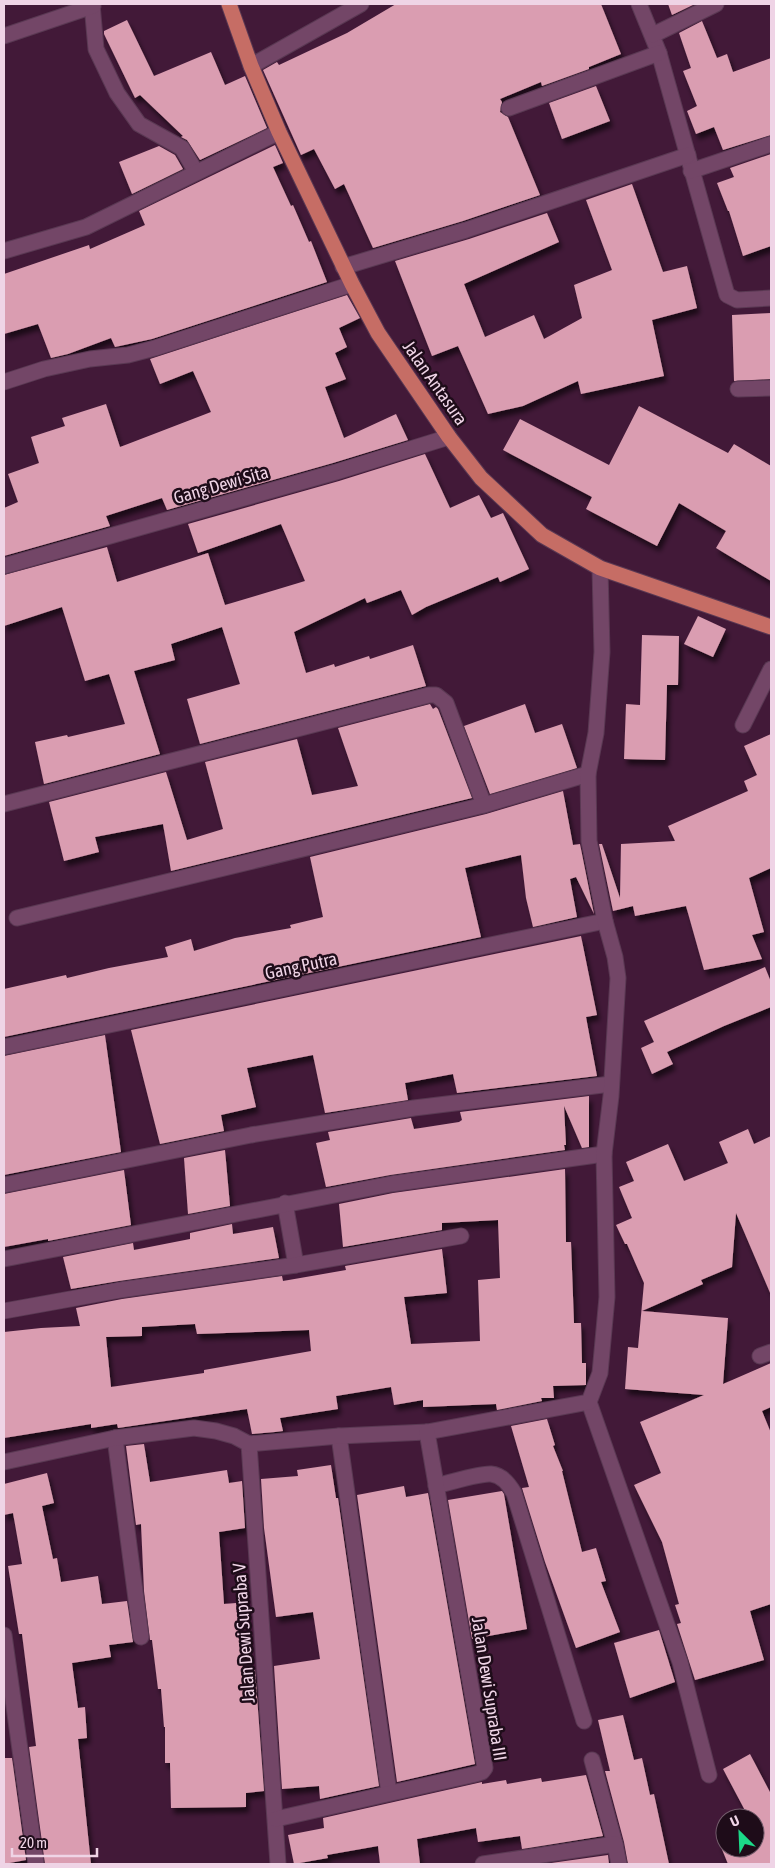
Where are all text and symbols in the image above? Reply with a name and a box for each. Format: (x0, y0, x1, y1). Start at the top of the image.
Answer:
street label: Jalan Antasura (399, 337, 472, 429)
street label: Gang Dewi Sita (171, 461, 271, 508)
street label: Gang Putra (263, 948, 339, 983)
street label: Jalan Dewi Supraba V (228, 1562, 259, 1704)
street label: Jalan Dewi Supraba III (468, 1616, 511, 1762)
north arrow (715, 1808, 765, 1858)
text: U (728, 1812, 742, 1830)
scale bar (12, 1826, 98, 1858)
text: 20 m (20, 1834, 47, 1851)

